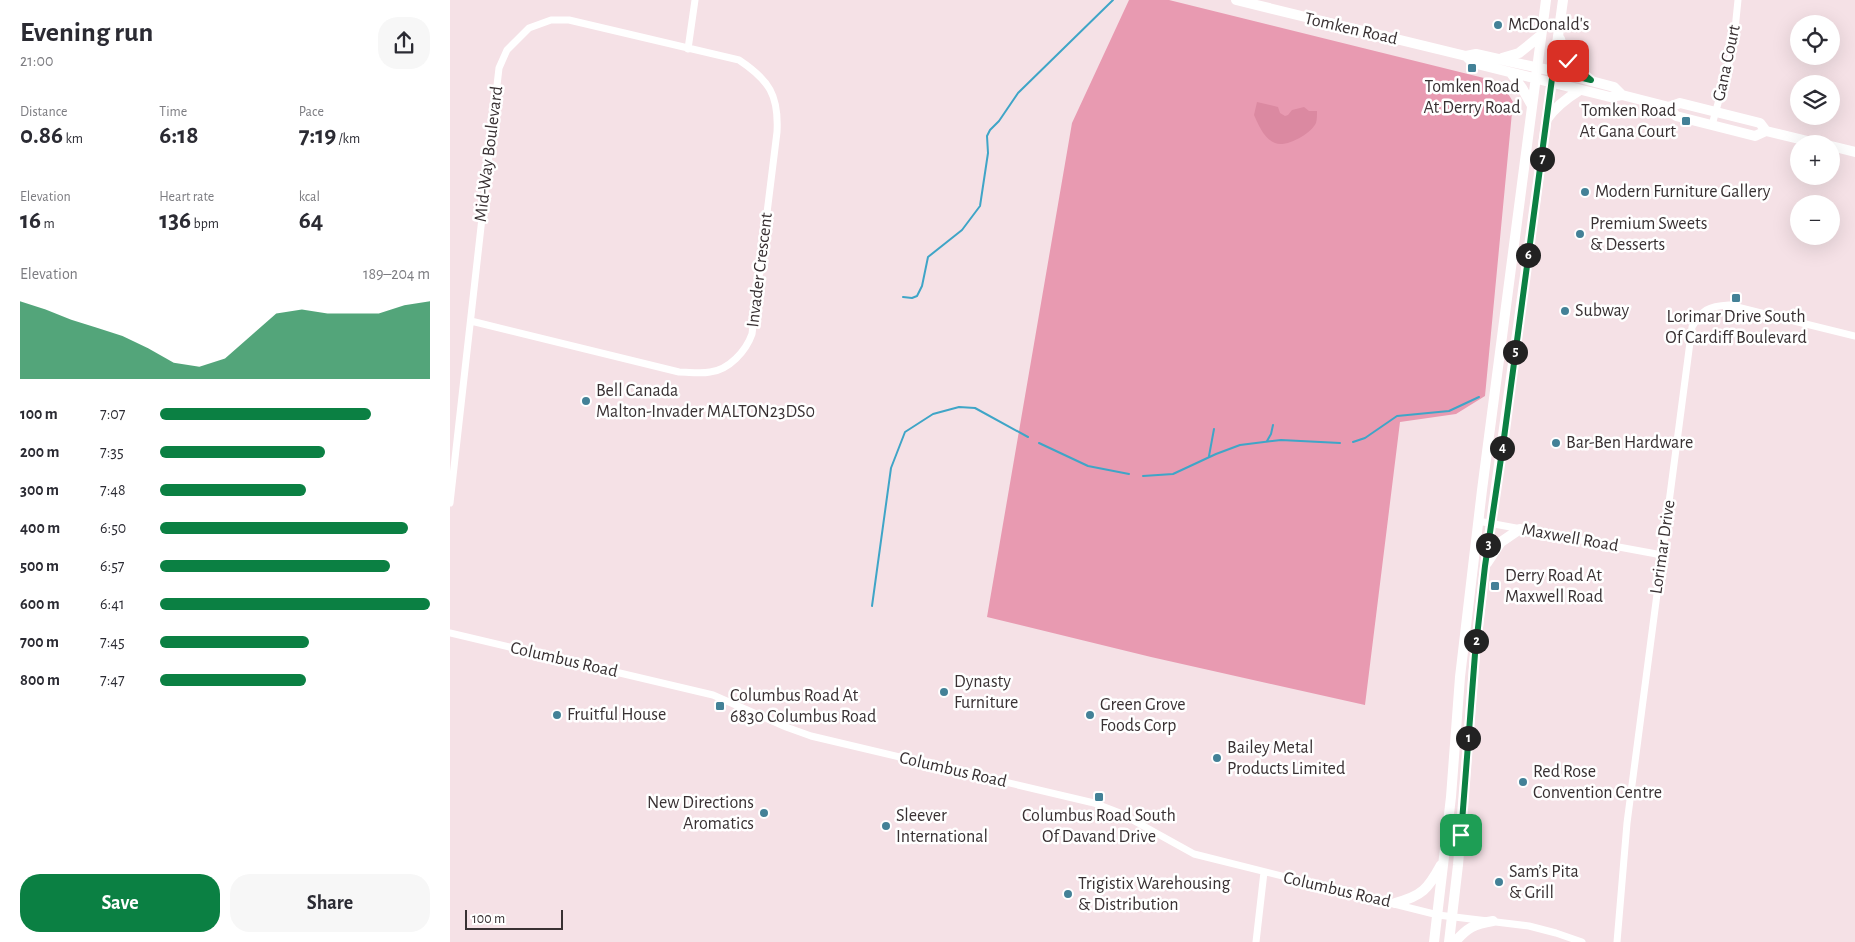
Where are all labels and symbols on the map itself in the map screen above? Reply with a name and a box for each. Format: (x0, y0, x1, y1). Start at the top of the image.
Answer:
street label: Tomken Road (1303, 10, 1399, 48)
place label: McDonald's (1508, 16, 1590, 34)
marker: McDonald's (1492, 19, 1504, 31)
street label: Gana Court (1710, 23, 1744, 103)
pin (1547, 40, 1589, 82)
marker: Tomken Road At Derry Road (1466, 62, 1478, 74)
place label: Tomken Road At Derry Road (1424, 78, 1520, 117)
street label: Mid-Way Boulevard (472, 85, 506, 223)
place label: Tomken Road At Gana Court (1580, 102, 1676, 141)
marker: Tomken Road At Gana Court (1680, 115, 1692, 127)
pin: 7 (1530, 146, 1554, 172)
place label: Modern Furniture Gallery (1595, 183, 1771, 201)
marker: Modern Furniture Gallery (1579, 186, 1591, 198)
street label: Invader Crescent (744, 211, 776, 328)
place label: Premium Sweets & Desserts (1590, 215, 1707, 254)
marker: Premium Sweets & Desserts (1574, 228, 1586, 240)
pin: 6 (1516, 242, 1540, 268)
marker: Lorimar Drive South Of Cardiff Boulevard (1730, 292, 1742, 304)
place label: Subway (1575, 302, 1630, 320)
marker: Subway (1559, 305, 1571, 317)
place label: Lorimar Drive South Of Cardiff Boulevard (1665, 308, 1807, 347)
pin: 5 (1502, 340, 1528, 364)
place label: Bell Canada Malton-Invader MALTON23DS0 (596, 382, 815, 421)
marker: Bell Canada Malton-Invader MALTON23DS0 (580, 395, 592, 407)
place label: Bar-Ben Hardware (1566, 434, 1693, 452)
pin: 4 (1490, 436, 1514, 460)
marker: Bar-Ben Hardware (1550, 437, 1562, 449)
street label: Lorimar Drive (1647, 499, 1679, 595)
street label: Maxwell Road (1520, 521, 1620, 555)
pin: 3 (1476, 532, 1500, 558)
place label: Derry Road At Maxwell Road (1505, 567, 1603, 606)
marker: Derry Road At Maxwell Road (1489, 580, 1501, 592)
pin: 2 (1464, 628, 1488, 654)
street label: Columbus Road (509, 639, 619, 681)
place label: Dynasty Furniture (954, 673, 1018, 712)
marker: Dynasty Furniture (938, 686, 950, 698)
place label: Columbus Road At 6830 Columbus Road (730, 687, 876, 726)
place label: Green Grove Foods Corp (1100, 696, 1186, 735)
marker: Columbus Road At 6830 Columbus Road (714, 700, 726, 712)
place label: Fruitful House (567, 706, 666, 724)
marker: Fruitful House (551, 709, 563, 721)
marker: Green Grove Foods Corp (1084, 709, 1096, 721)
pin: 1 (1456, 726, 1480, 750)
place label: Bailey Metal Products Limited (1227, 739, 1345, 778)
street label: Columbus Road (898, 749, 1008, 791)
marker: Bailey Metal Products Limited (1211, 752, 1223, 764)
place label: Red Rose Convention Centre (1533, 763, 1662, 802)
marker: Red Rose Convention Centre (1517, 776, 1529, 788)
marker: Columbus Road South Of Davand Drive (1093, 791, 1105, 803)
place label: New Directions Aromatics (647, 794, 754, 833)
marker: New Directions Aromatics (758, 807, 770, 819)
place label: Sleever International (896, 807, 988, 846)
place label: Columbus Road South Of Davand Drive (1022, 807, 1176, 846)
pin (1440, 814, 1482, 856)
marker: Sleever International (880, 820, 892, 832)
place label: Sam’s Pita & Grill (1509, 863, 1579, 902)
street label: Columbus Road (1282, 869, 1392, 911)
place label: Trigistix Warehousing & Distribution (1078, 875, 1231, 914)
marker: Sam’s Pita & Grill (1493, 876, 1505, 888)
marker: Trigistix Warehousing & Distribution (1062, 888, 1074, 900)
scale bar (465, 907, 562, 930)

